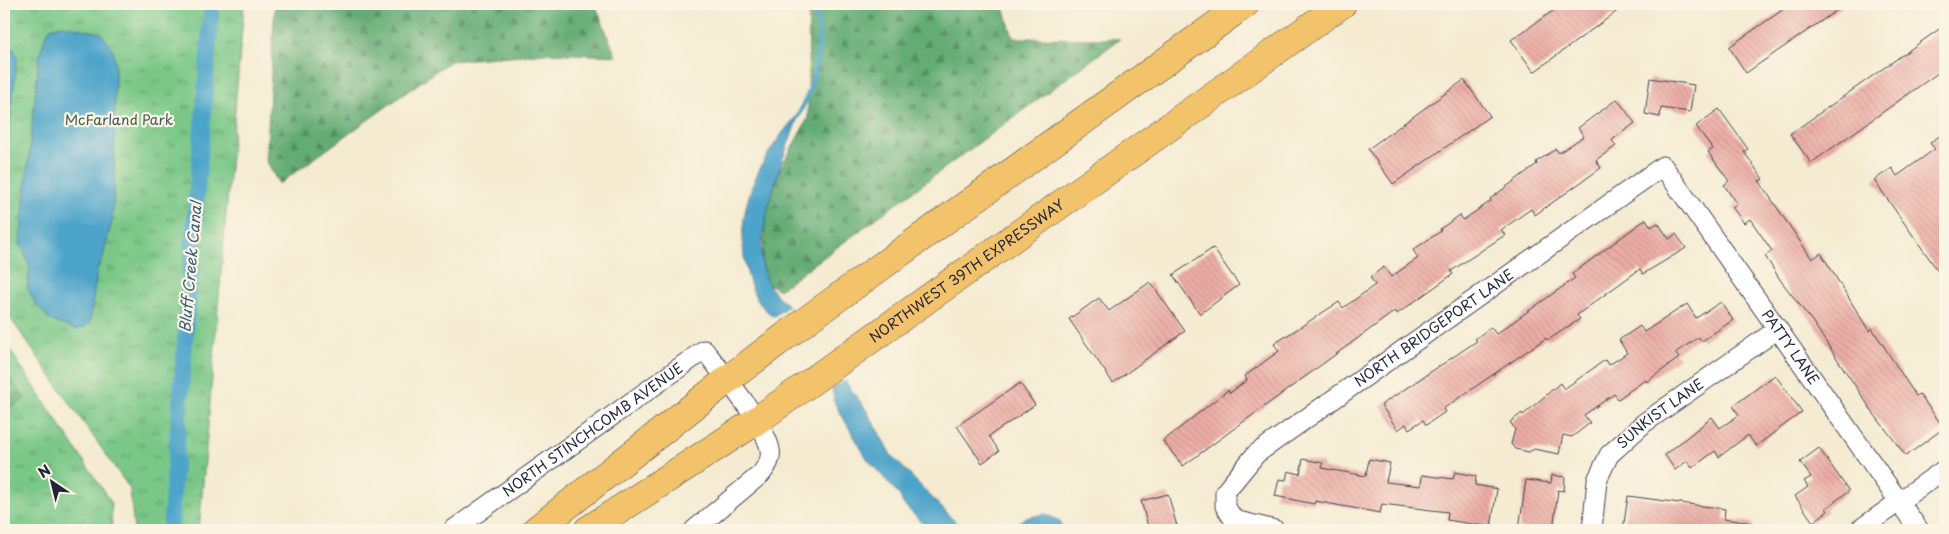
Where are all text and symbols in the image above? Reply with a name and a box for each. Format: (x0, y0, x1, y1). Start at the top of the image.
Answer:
park label: McFarland Park (65, 109, 174, 130)
street label: NORTHWEST 39TH EXPRESSWAY (865, 194, 1068, 347)
water label: Bluff Creek Canal (172, 198, 207, 333)
street label: NORTH BRIDGEPORT LANE (1350, 264, 1518, 391)
street label: PATTY LANE (1757, 305, 1825, 389)
street label: NORTH STINCHCOMB AVENUE (498, 357, 687, 501)
street label: SUNKIST LANE (1612, 373, 1708, 453)
north arrow (28, 456, 78, 506)
text: N (34, 459, 55, 483)

